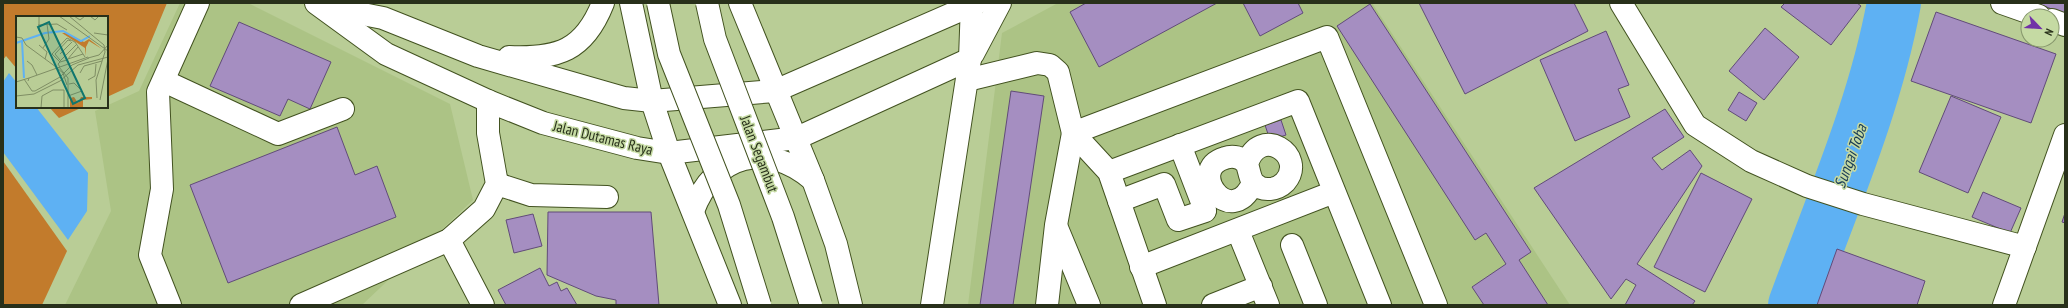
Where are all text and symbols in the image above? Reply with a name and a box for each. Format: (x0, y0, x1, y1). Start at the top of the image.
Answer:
north arrow (2020, 8, 2060, 48)
inset map (16, 16, 108, 108)
text: N (2041, 27, 2057, 38)
street label: Jalan Segambut (736, 112, 783, 195)
street label: Jalan Dutamas Raya (550, 116, 655, 159)
water label: Sungai Toba (1829, 120, 1871, 191)

